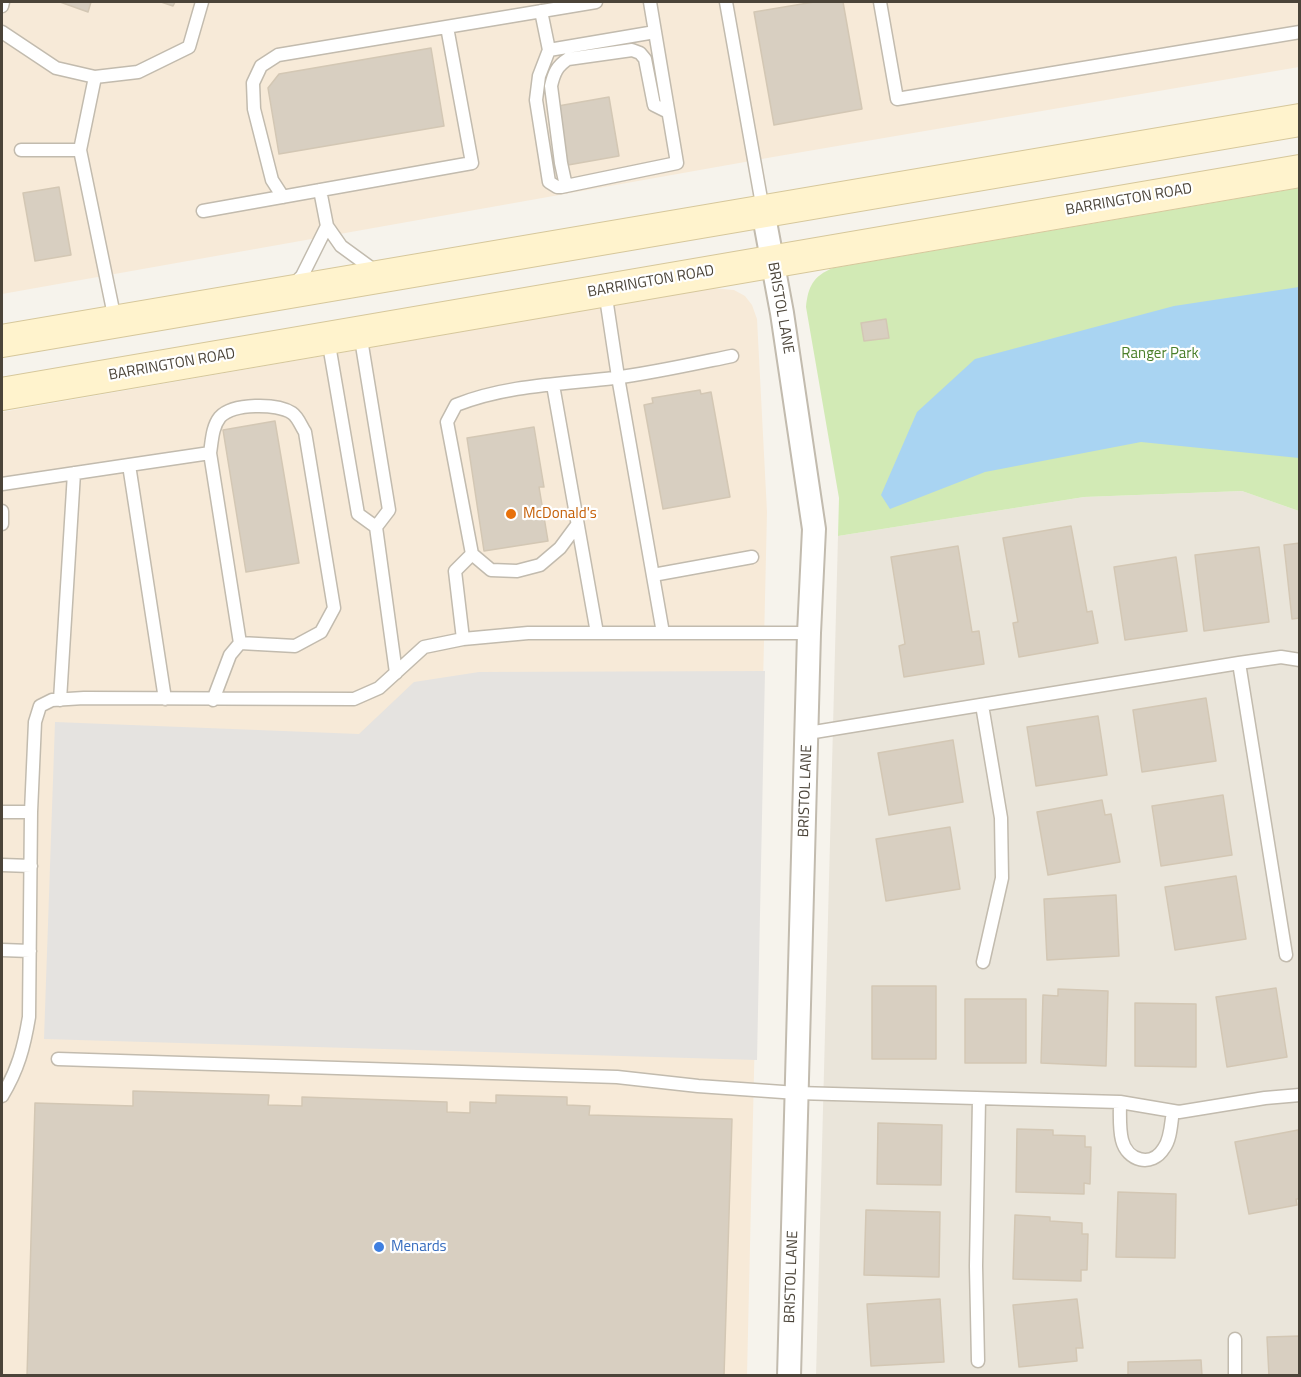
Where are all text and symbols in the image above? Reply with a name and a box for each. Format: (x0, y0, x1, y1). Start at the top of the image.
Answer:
street label: BARRINGTON ROAD (1064, 180, 1194, 220)
street label: BRISTOL LANE (763, 261, 797, 355)
street label: BARRINGTON ROAD (586, 262, 716, 302)
street label: BARRINGTON ROAD (107, 345, 237, 385)
park label: Ranger Park (1121, 345, 1199, 363)
place label: McDonald's (523, 505, 597, 523)
marker: McDonald's (504, 507, 518, 521)
street label: BRISTOL LANE (795, 744, 817, 838)
street label: BRISTOL LANE (781, 1230, 803, 1324)
place label: Menards (391, 1238, 447, 1256)
marker: Menards (372, 1240, 386, 1254)

